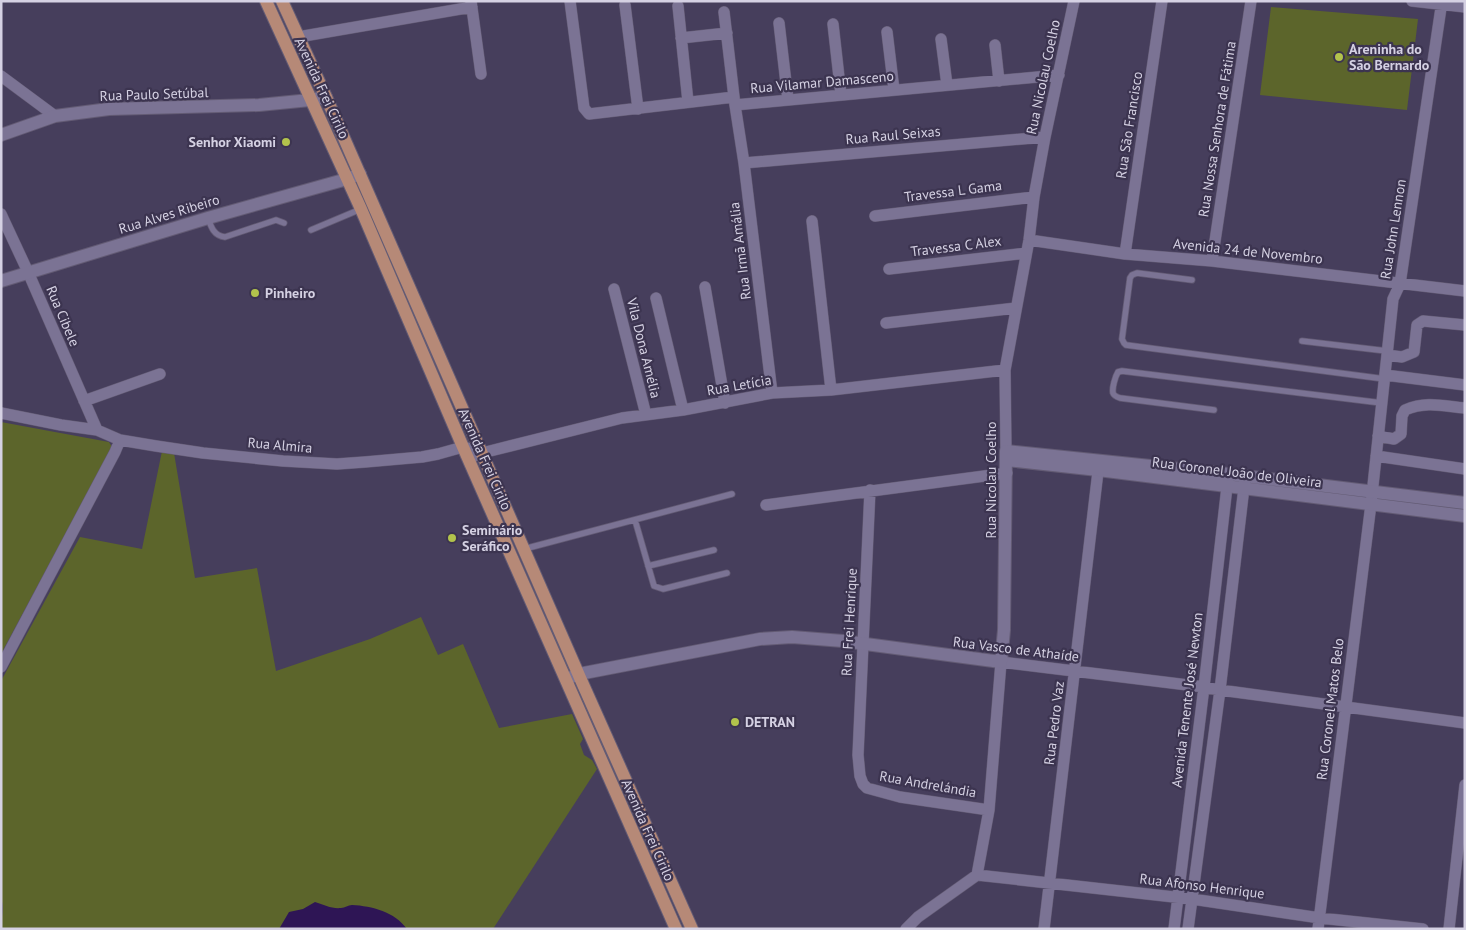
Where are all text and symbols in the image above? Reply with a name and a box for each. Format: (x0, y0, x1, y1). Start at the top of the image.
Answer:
street label: Rua Nicolau Coelho (1022, 18, 1064, 136)
street label: Avenida Frei Cirilo (291, 35, 353, 141)
street label: Rua Nossa Senhora de Fátima (1194, 40, 1240, 218)
place label: Areninha do São Bernardo (1349, 40, 1430, 74)
marker: Areninha do São Bernardo (1333, 51, 1345, 63)
street label: Rua Vilamar Damasceno (749, 67, 895, 97)
street label: Rua São Francisco (1112, 70, 1146, 180)
street label: Rua Paulo Setúbal (99, 83, 209, 105)
street label: Rua Raul Seixas (845, 122, 941, 148)
place label: Senhor Xiaomi (189, 133, 276, 151)
marker: Senhor Xiaomi (280, 136, 292, 148)
street label: Travessa L Gama (903, 176, 1003, 206)
street label: Rua John Lennon (1376, 178, 1410, 280)
street label: Rua Alves Ribeiro (116, 190, 222, 238)
street label: Rua Irmã Amália (725, 201, 755, 301)
street label: Travessa C Alex (910, 232, 1002, 260)
street label: Avenida 24 de Novembro (1172, 234, 1324, 268)
street label: Rua Cibele (42, 283, 84, 349)
place label: Pinheiro (265, 284, 316, 302)
marker: Pinheiro (249, 287, 261, 299)
street label: Vila Dona Amélia (623, 295, 665, 400)
street label: Rua Letícia (705, 370, 773, 400)
street label: Avenida Frei Cirilo (455, 405, 515, 513)
street label: Rua Nicolau Coelho (982, 422, 1000, 538)
street label: Rua Almira (247, 433, 313, 457)
street label: Rua Coronel João de Oliveira (1151, 453, 1323, 491)
place label: Seminário Seráfico (462, 521, 523, 555)
marker: Seminário Seráfico (446, 532, 458, 544)
street label: Rua Frei Henrique (837, 568, 861, 676)
street label: Avenida Tenente José Newton (1167, 611, 1207, 789)
street label: Rua Vasco de Athaíde (952, 632, 1080, 666)
street label: Rua Coronel Matos Belo (1312, 637, 1348, 781)
street label: Rua Pedro Vaz (1040, 680, 1068, 766)
place label: DETRAN (745, 713, 795, 731)
marker: DETRAN (729, 716, 741, 728)
street label: Rua Andrelándia (878, 767, 978, 801)
street label: Avenida Frei Cirilo (618, 776, 678, 884)
street label: Rua Afonso Henrique (1139, 869, 1265, 903)

